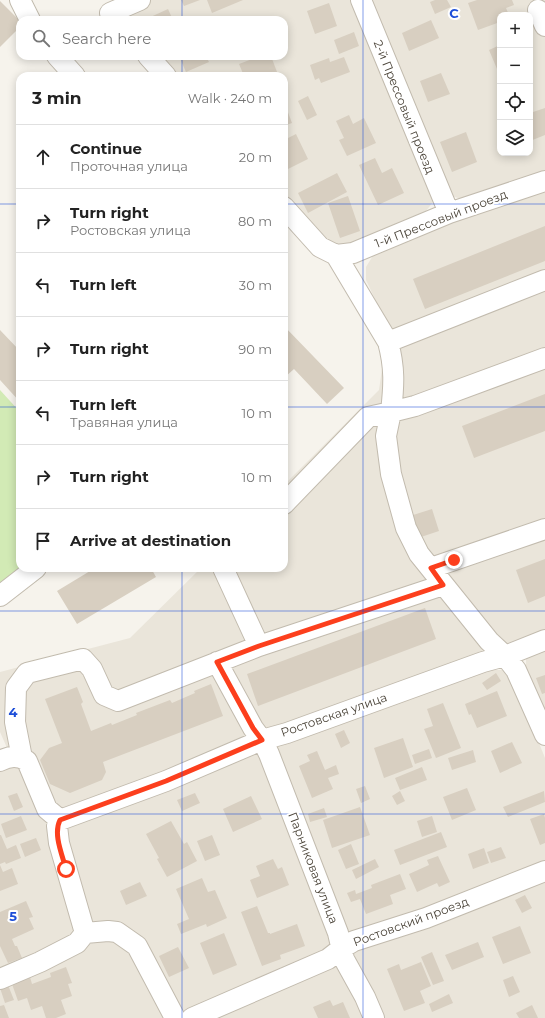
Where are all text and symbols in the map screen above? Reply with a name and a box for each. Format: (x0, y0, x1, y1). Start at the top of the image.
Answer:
text: C (449, 5, 459, 21)
map controls (497, 12, 533, 156)
button: + (497, 12, 533, 48)
search box (16, 16, 288, 60)
icon: search (30, 27, 52, 49)
text: Search here (62, 29, 151, 48)
street label: 2-й Прессовый проезд (371, 38, 438, 176)
button: − (497, 48, 533, 84)
button: locate (497, 84, 533, 120)
text: 3 min (32, 88, 82, 108)
text: Walk · 240 m (188, 90, 272, 106)
button: layers (497, 120, 533, 156)
text: Continue (70, 139, 142, 158)
icon: ahead (32, 146, 54, 168)
text: 20 m (239, 149, 272, 165)
text: Проточная улица (70, 158, 188, 174)
street label: 1-й Прессовый проезд (373, 186, 509, 251)
text: Turn right (70, 203, 149, 222)
icon: right (32, 210, 54, 232)
text: 80 m (238, 213, 272, 229)
text: Ростовская улица (70, 222, 191, 238)
icon: left (32, 274, 54, 296)
text: Turn left (70, 275, 137, 294)
text: 30 m (239, 277, 272, 293)
icon: right (32, 338, 54, 360)
text: Turn right (70, 339, 149, 358)
text: 90 m (238, 341, 272, 357)
text: Turn left (70, 395, 137, 414)
icon: left (32, 402, 54, 424)
text: 10 m (242, 405, 272, 421)
text: Травяная улица (70, 414, 178, 430)
icon: right (32, 466, 54, 488)
text: Turn right (70, 467, 149, 486)
text: 10 m (242, 469, 272, 485)
icon: arrive (32, 530, 54, 552)
text: Arrive at destination (70, 531, 231, 550)
route end (445, 551, 463, 569)
street label: Ростовская улица (279, 689, 389, 740)
text: 4 (9, 704, 18, 720)
street label: Парниковая улица (285, 810, 342, 926)
route start (57, 860, 75, 878)
street label: Ростовский проезд (351, 894, 471, 949)
text: 5 (9, 908, 17, 924)

